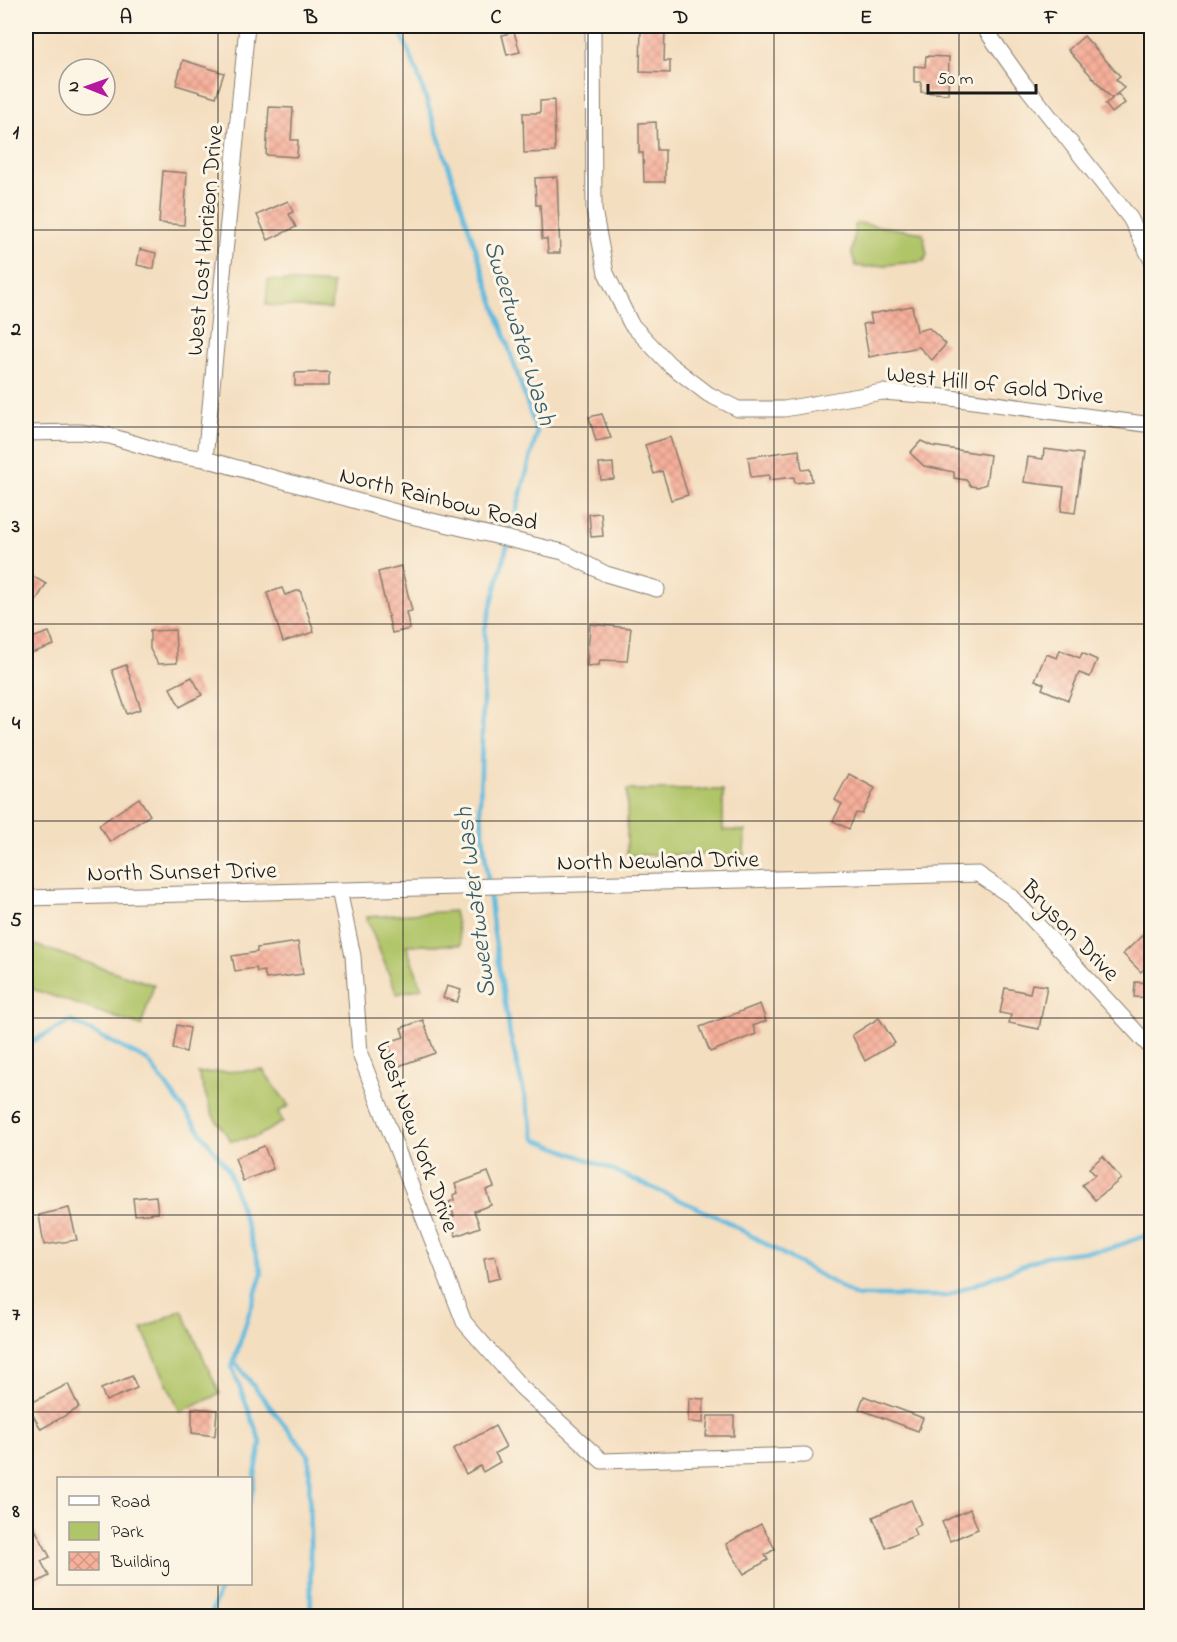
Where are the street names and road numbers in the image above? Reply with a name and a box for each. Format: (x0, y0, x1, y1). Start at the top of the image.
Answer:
street label: West Lost Horizon Drive (179, 123, 234, 357)
street label: West Hill of Gold Drive (884, 358, 1105, 415)
street label: North Rainbow Road (336, 459, 542, 542)
street label: North Newland Drive (557, 843, 760, 882)
street label: North Sunset Drive (87, 854, 277, 893)
street label: Bryson Drive (1010, 872, 1127, 991)
street label: West New York Drive (365, 1036, 467, 1238)

